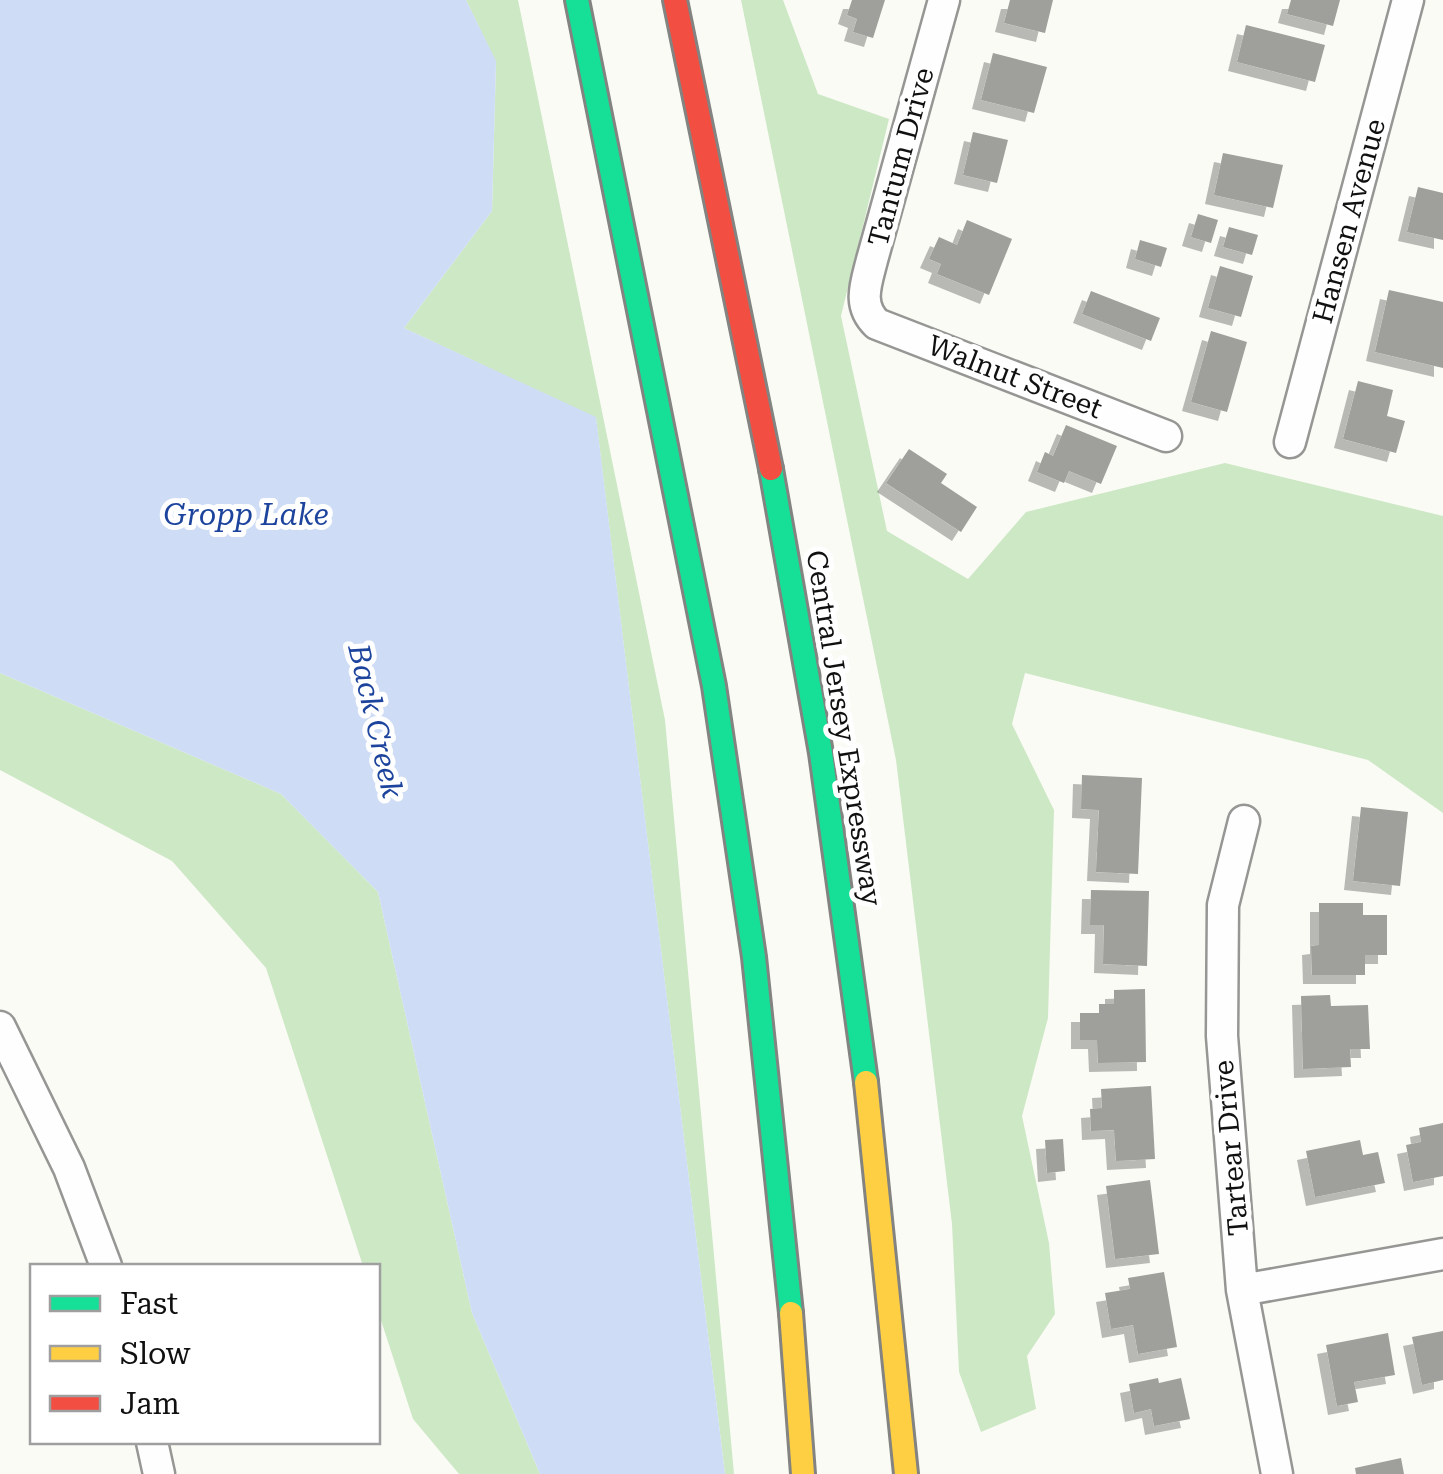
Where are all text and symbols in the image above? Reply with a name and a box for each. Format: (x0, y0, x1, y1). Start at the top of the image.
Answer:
street label: Tantum Drive (861, 64, 941, 250)
street label: Hansen Avenue (1306, 115, 1392, 327)
street label: Walnut Street (923, 329, 1107, 425)
water label: Gropp Lake (163, 497, 329, 532)
street label: Central Jersey Expressway (800, 548, 888, 909)
water label: Back Creek (341, 640, 411, 802)
street label: Tartear Drive (1207, 1059, 1255, 1237)
legend (30, 1264, 380, 1444)
text: Fast (120, 1286, 178, 1321)
text: Slow (120, 1336, 191, 1371)
text: Jam (120, 1386, 180, 1421)

